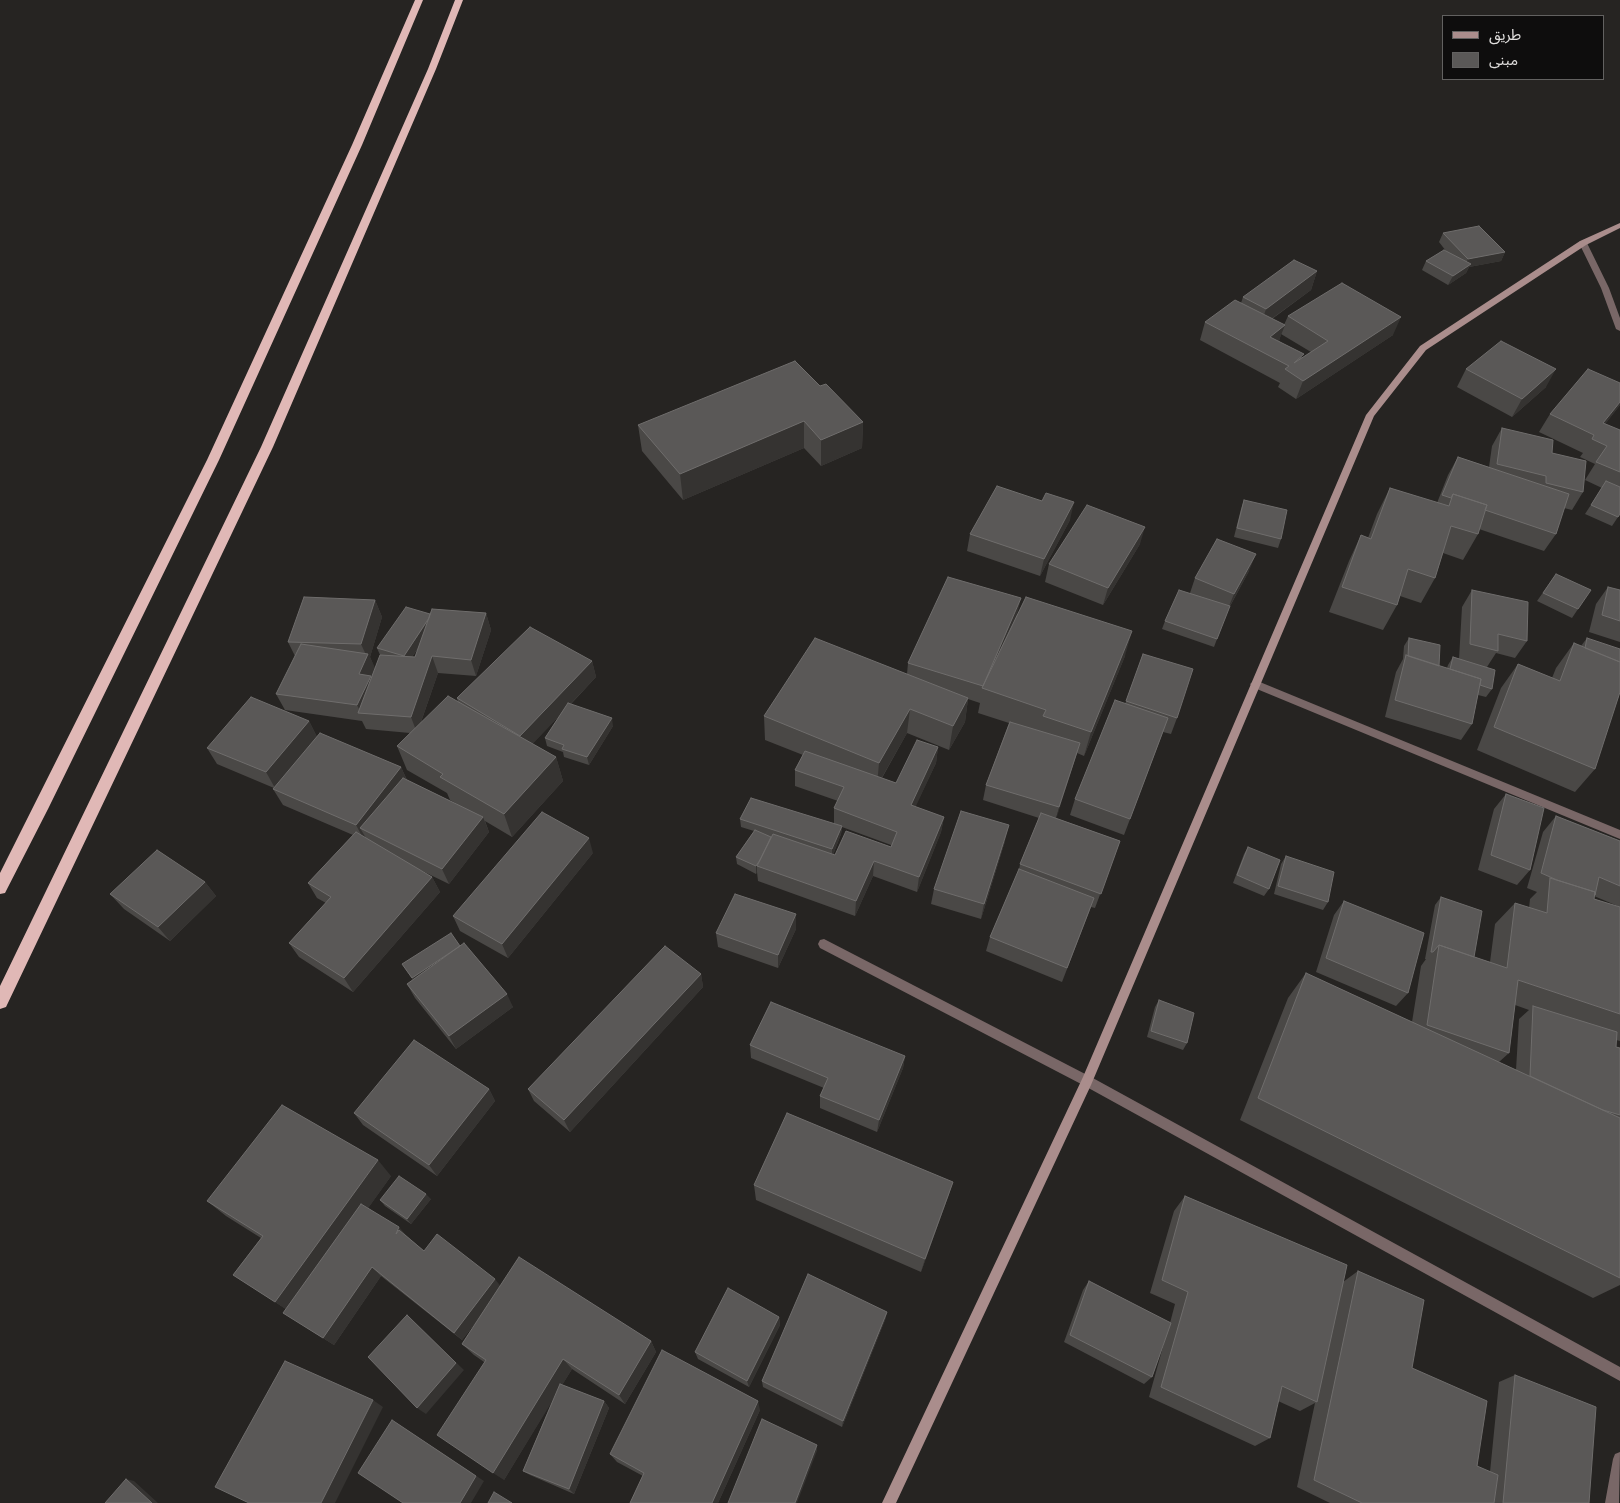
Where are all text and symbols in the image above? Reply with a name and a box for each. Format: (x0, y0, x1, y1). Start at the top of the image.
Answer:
legend (1442, 15, 1605, 80)
text: طريق (1489, 26, 1521, 44)
text: مبنى (1489, 51, 1518, 69)

